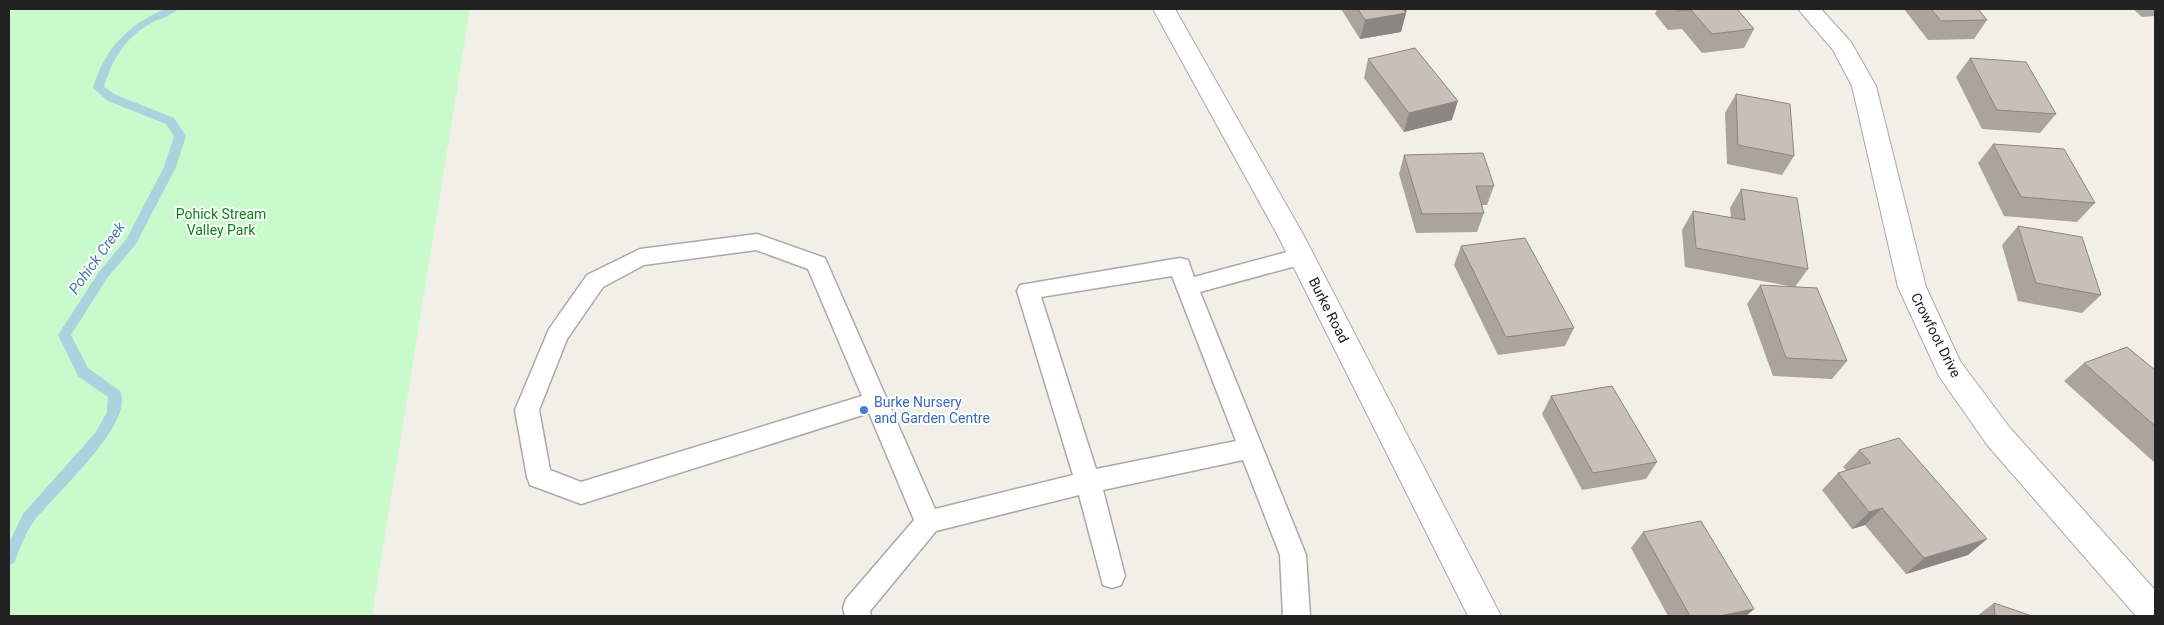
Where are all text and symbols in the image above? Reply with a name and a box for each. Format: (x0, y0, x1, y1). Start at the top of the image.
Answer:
park label: Pohick Stream Valley Park (176, 206, 266, 238)
water label: Pohick Creek (65, 218, 130, 298)
street label: Burke Road (1306, 275, 1352, 345)
street label: Crowfoot Drive (1908, 290, 1964, 380)
place label: Burke Nursery and Garden Centre (874, 394, 990, 426)
marker: Burke Nursery and Garden Centre (858, 404, 870, 416)

